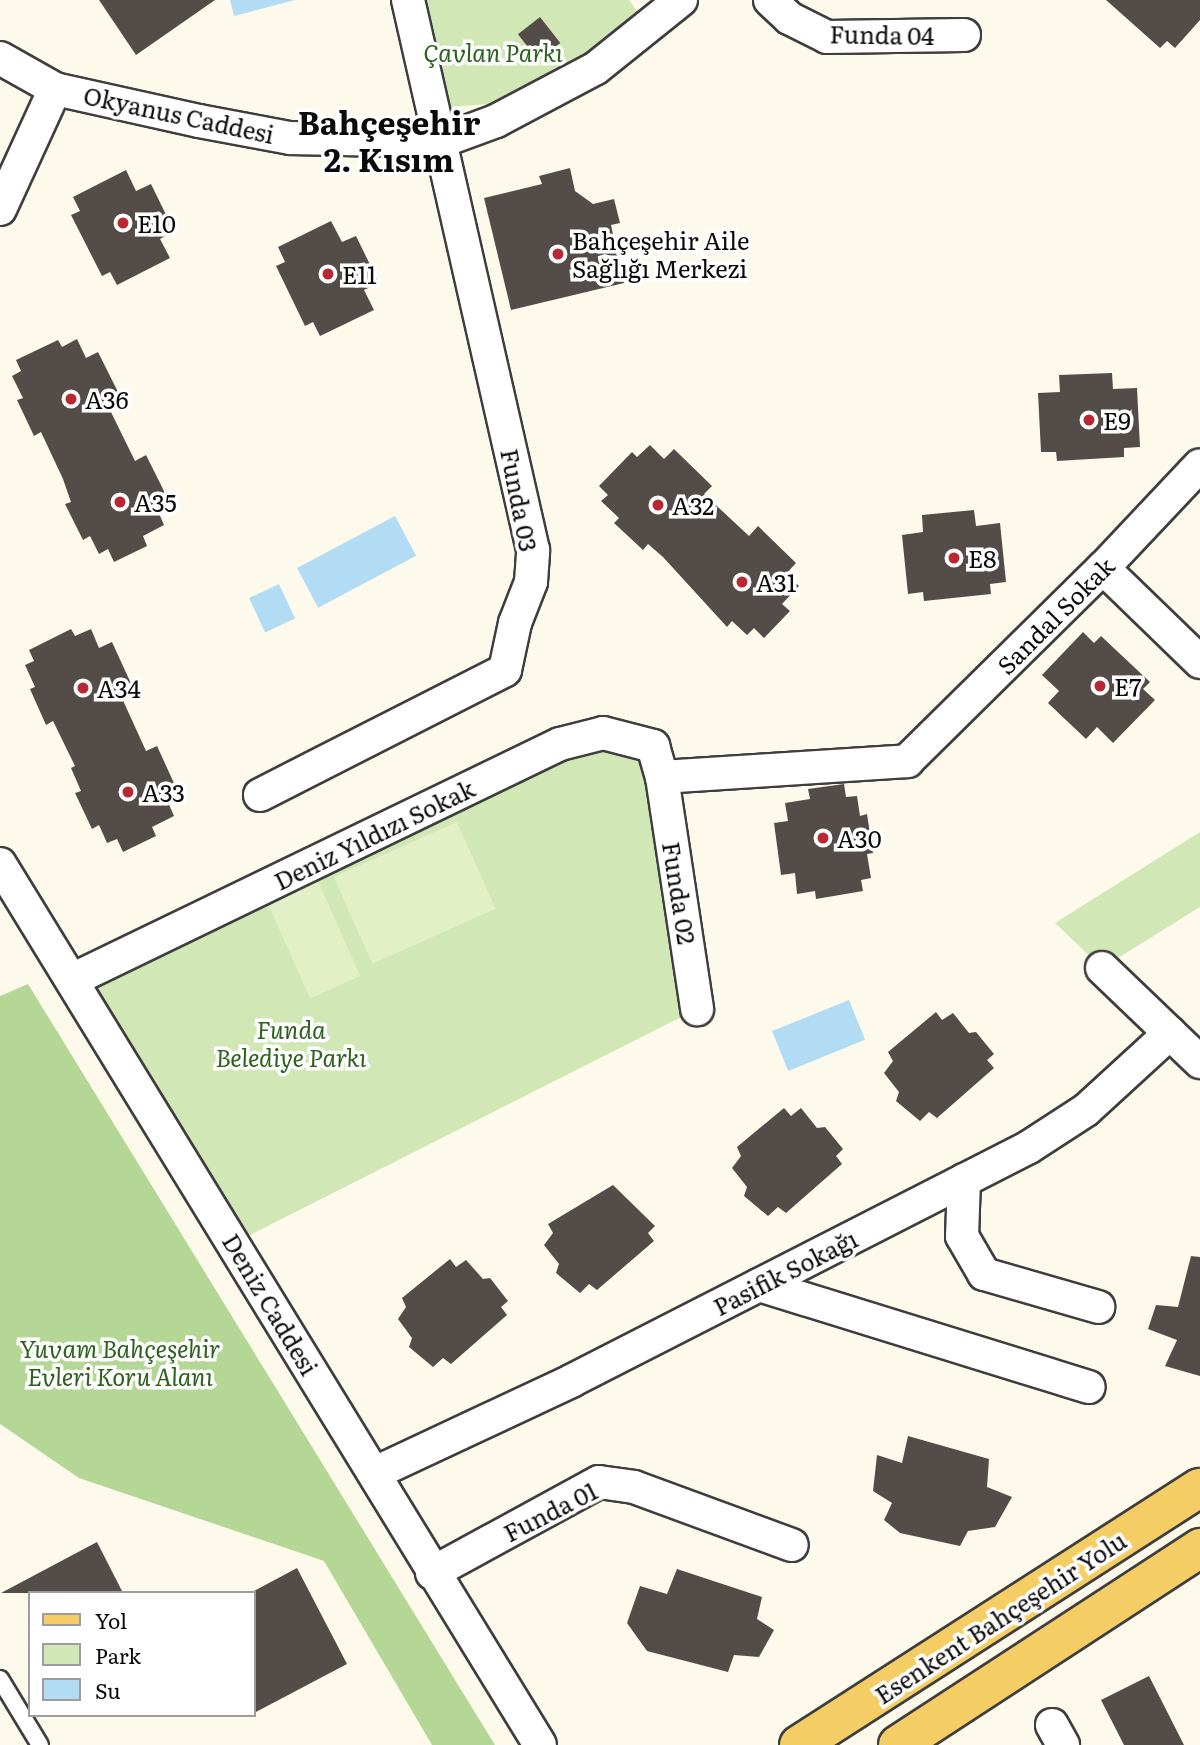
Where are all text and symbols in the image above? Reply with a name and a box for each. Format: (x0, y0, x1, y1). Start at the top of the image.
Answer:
street label: Funda 04 (829, 19, 935, 49)
park label: Çavlan Parkı (423, 38, 563, 66)
street label: Okyanus Caddesi (81, 80, 277, 148)
district label: Bahçeşehir 2. Kısım (298, 103, 480, 178)
place label: E10 (137, 209, 176, 237)
marker: E10 (115, 215, 131, 231)
place label: Bahçeşehir Aile Sağlığı Merkezi (572, 226, 749, 282)
marker: Bahçeşehir Aile Sağlığı Merkezi (550, 246, 566, 262)
place label: E11 (342, 260, 377, 288)
marker: E11 (320, 266, 336, 282)
place label: A36 (85, 385, 129, 413)
marker: A36 (63, 391, 79, 407)
place label: E9 (1103, 406, 1131, 434)
marker: E9 (1081, 412, 1097, 428)
street label: Funda 03 (496, 446, 544, 554)
place label: A35 (134, 488, 177, 516)
place label: A32 (672, 491, 714, 519)
marker: A35 (112, 494, 128, 510)
marker: A32 (650, 497, 666, 513)
place label: E8 (968, 544, 997, 572)
marker: E8 (946, 550, 962, 566)
street label: Sandal Sokak (991, 551, 1119, 679)
place label: A31 (756, 568, 796, 596)
marker: A31 (734, 574, 750, 590)
place label: E7 (1114, 672, 1141, 700)
place label: A34 (97, 674, 141, 702)
marker: E7 (1092, 678, 1108, 694)
marker: A34 (75, 680, 91, 696)
street label: Deniz Yıldızı Sokak (269, 773, 479, 895)
place label: A33 (142, 778, 185, 806)
marker: A33 (120, 784, 136, 800)
place label: A30 (837, 824, 882, 852)
marker: A30 (815, 830, 831, 846)
street label: Funda 02 (658, 840, 702, 946)
park label: Funda Belediye Parkı (216, 1015, 366, 1071)
street label: Pasifik Sokağı (708, 1223, 862, 1321)
street label: Deniz Caddesi (217, 1228, 325, 1380)
park label: Yuvam Bahçeşehir Evleri Koru Alanı (20, 1334, 220, 1390)
street label: Funda 01 (498, 1475, 602, 1547)
street label: Esenkent Bahçeşehir Yolu (869, 1525, 1131, 1709)
legend (28, 1591, 256, 1717)
text: Yol (95, 1604, 127, 1635)
text: Park (95, 1639, 141, 1670)
text: Su (95, 1674, 121, 1705)

